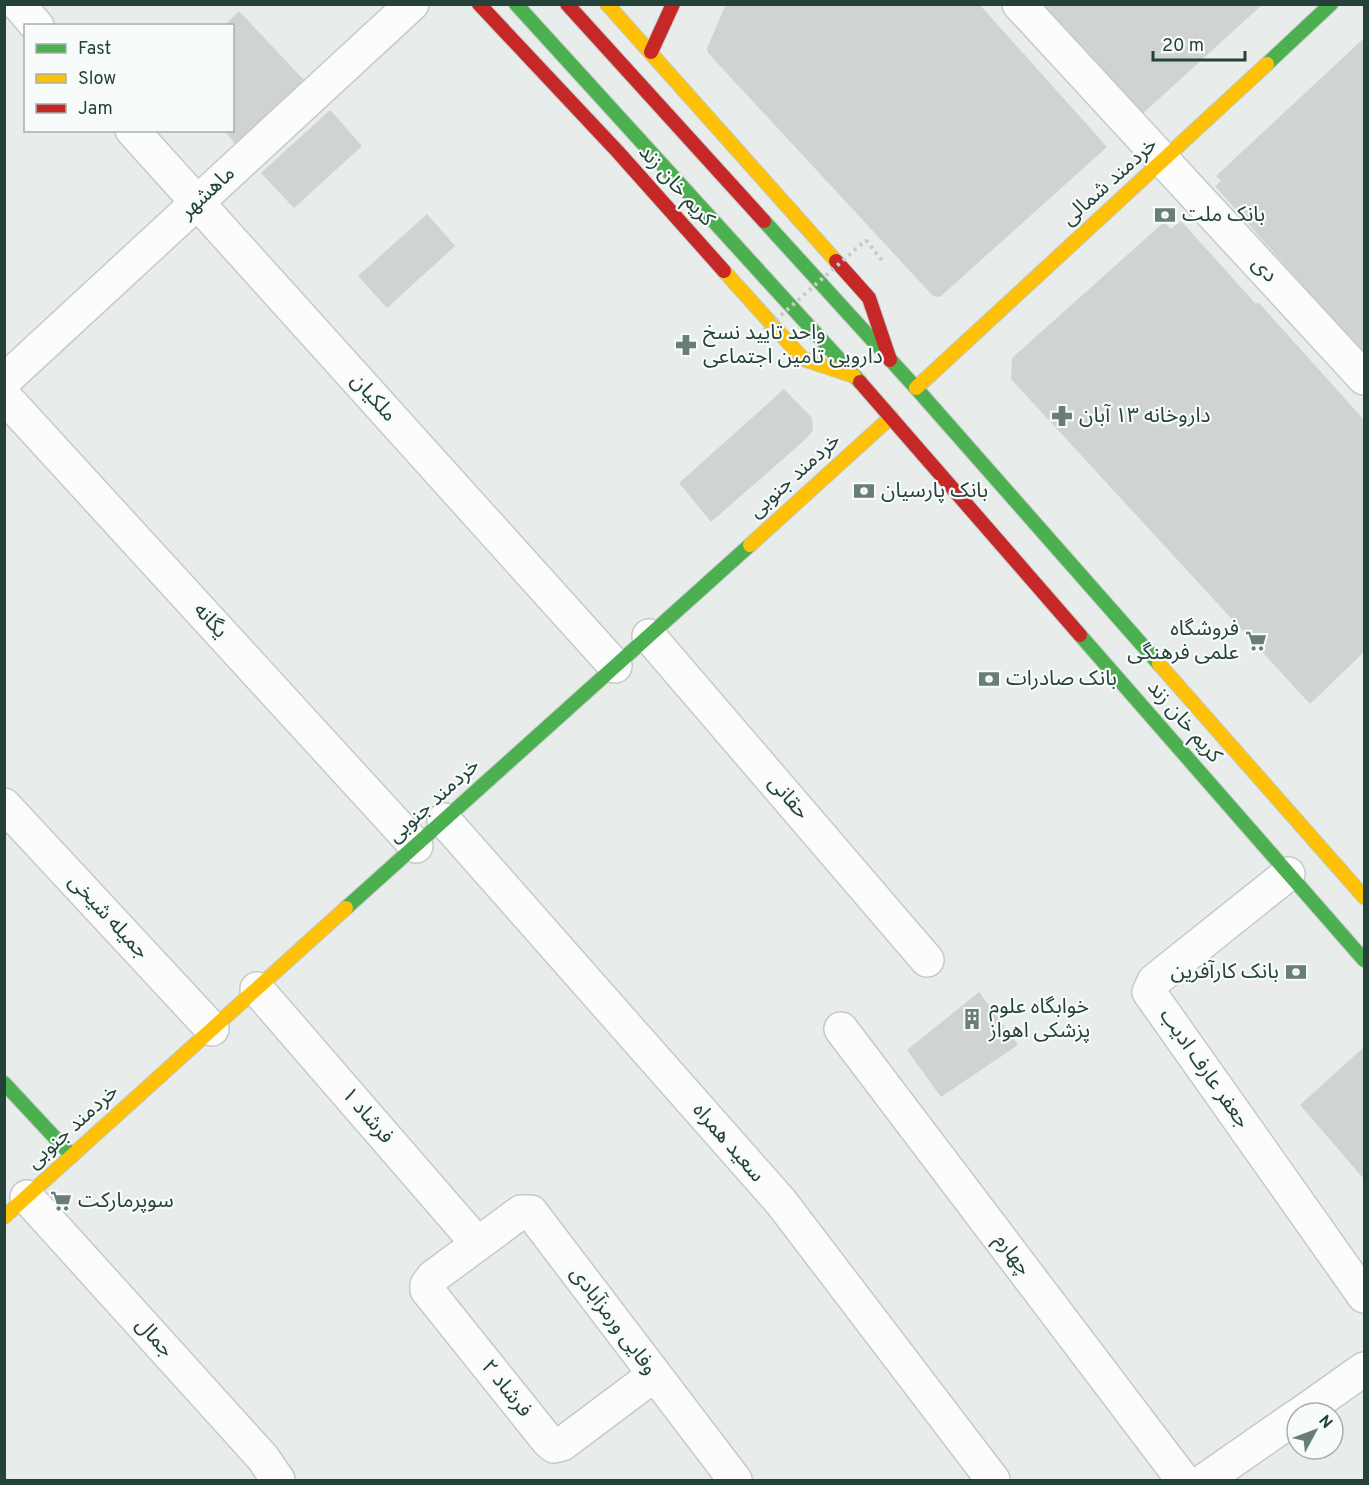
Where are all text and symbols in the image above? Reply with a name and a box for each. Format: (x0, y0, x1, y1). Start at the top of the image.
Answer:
legend (24, 24, 234, 132)
scale bar (1153, 24, 1244, 62)
text: 20 m (1162, 35, 1204, 58)
text: Fast (78, 38, 111, 61)
text: Slow (78, 68, 116, 91)
text: Jam (78, 98, 113, 121)
street label: خردمند شمالی (1056, 132, 1164, 232)
street label: کریم خان زند (632, 139, 720, 233)
street label: ماهشهر (174, 161, 241, 226)
place label: بانک ملت (1182, 202, 1265, 229)
bank icon: بانک ملت (1153, 203, 1177, 227)
street label: دی (1245, 251, 1283, 289)
place label: واحد تایید نسخ دارویی تامین اجتماعی (703, 320, 883, 371)
pharmacy icon: واحد تایید نسخ دارویی تامین اجتماعی (674, 333, 698, 357)
street label: ملکیان (344, 368, 402, 428)
place label: داروخانه ۱۳ آبان (1079, 403, 1210, 430)
pharmacy icon: داروخانه ۱۳ آبان (1050, 404, 1074, 428)
street label: خردمند جنوبی (743, 427, 847, 525)
place label: بانک پارسیان (881, 478, 988, 505)
bank icon: بانک پارسیان (852, 479, 876, 503)
street label: یگانه (187, 598, 233, 644)
place label: فروشگاه علمی فرهنگی (1127, 616, 1239, 667)
supermarket icon: فروشگاه علمی فرهنگی (1244, 629, 1268, 653)
place label: بانک صادرات (1006, 666, 1117, 693)
bank icon: بانک صادرات (977, 667, 1001, 691)
street label: کریم خان زند (1141, 675, 1228, 769)
street label: خردمند جنوبی (382, 752, 486, 850)
street label: حقانی (761, 770, 815, 826)
street label: جمیله شیخی (62, 869, 154, 965)
place label: بانک کارآفرین (1171, 959, 1279, 986)
bank icon: بانک کارآفرین (1284, 960, 1308, 984)
place label: خوابگاه علوم پزشکی اهواز (988, 994, 1090, 1045)
street label: جعفر عارف ادیب (1153, 1004, 1255, 1134)
building icon: خوابگاه علوم پزشکی اهواز (960, 1007, 984, 1031)
street label: خردمند جنوبی (21, 1078, 125, 1176)
street label: فرشاد ۱ (335, 1082, 399, 1150)
street label: سعید همراه (686, 1098, 770, 1188)
place label: سوپرمارکت (78, 1188, 174, 1215)
supermarket icon: سوپرمارکت (49, 1189, 73, 1213)
street label: چهارم (987, 1228, 1037, 1282)
street label: وفایی ورمزآبادی (563, 1261, 663, 1381)
street label: جمال (129, 1312, 179, 1364)
street label: فرشاد ۲ (475, 1355, 537, 1423)
north arrow (1285, 1401, 1345, 1461)
text: N (1313, 1412, 1336, 1433)

